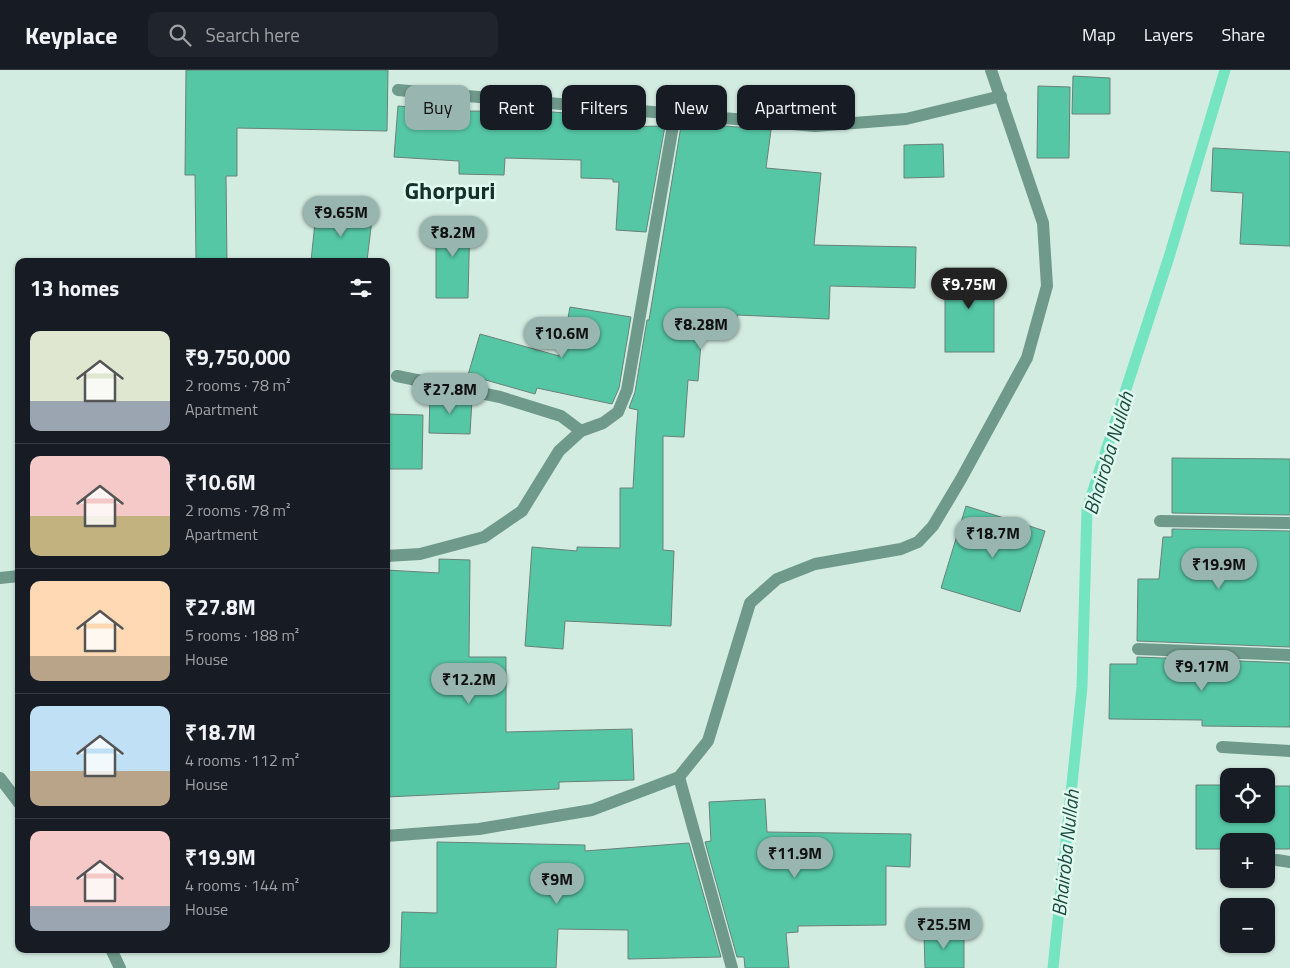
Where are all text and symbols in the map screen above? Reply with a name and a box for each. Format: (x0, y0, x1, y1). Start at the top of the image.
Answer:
search box (148, 12, 498, 57)
text: Keyplace (25, 17, 118, 53)
text: Search here (206, 20, 300, 49)
icon: search (166, 21, 194, 49)
text: Map (1082, 21, 1116, 48)
text: Layers (1144, 21, 1193, 48)
text: Share (1221, 21, 1265, 48)
chip: Buy (405, 85, 470, 130)
chip: Rent (480, 85, 552, 130)
chip: Filters (562, 85, 646, 130)
chip: New (656, 85, 727, 130)
chip: Apartment (737, 85, 855, 130)
district label: Ghorpuri (404, 172, 496, 208)
pin: ₹9.65M (300, 196, 382, 238)
text: ₹9.65M (314, 200, 368, 224)
pin: ₹8.2M (418, 216, 488, 258)
text: ₹8.2M (431, 220, 475, 244)
pin: ₹9.75M (928, 268, 1010, 310)
text: 13 homes (30, 272, 119, 304)
text: ₹9.75M (942, 272, 996, 296)
icon: filters (347, 274, 375, 302)
pin: ₹8.28M (660, 308, 742, 350)
text: ₹8.28M (674, 312, 728, 336)
pin: ₹10.6M (521, 316, 603, 359)
text: ₹10.6M (535, 321, 589, 345)
text: ₹9,750,000 (185, 341, 290, 373)
icon: home (70, 351, 130, 411)
pin: ₹27.8M (409, 372, 491, 415)
text: 2 rooms · 78 m² (185, 373, 290, 397)
text: ₹27.8M (423, 377, 477, 401)
water label: Bhairoba Nullah (1075, 387, 1142, 518)
text: Apartment (185, 397, 258, 421)
text: ₹10.6M (185, 466, 256, 498)
icon: home (70, 476, 130, 536)
text: 2 rooms · 78 m² (185, 498, 290, 522)
pin: ₹18.7M (952, 516, 1034, 559)
text: ₹18.7M (966, 521, 1020, 545)
text: Apartment (185, 522, 258, 546)
pin: ₹19.9M (1178, 548, 1260, 590)
text: ₹19.9M (1192, 552, 1246, 576)
text: ₹27.8M (185, 591, 256, 623)
icon: home (70, 601, 130, 661)
text: 5 rooms · 188 m² (185, 623, 299, 647)
text: House (185, 647, 228, 671)
pin: ₹9.17M (1161, 650, 1243, 692)
text: ₹9.17M (1175, 654, 1229, 678)
pin: ₹12.2M (428, 662, 510, 705)
text: ₹12.2M (442, 667, 496, 691)
text: ₹18.7M (185, 716, 256, 748)
icon: home (70, 726, 130, 786)
text: 4 rooms · 112 m² (185, 748, 299, 772)
map controls (1220, 768, 1275, 953)
button: locate (1220, 768, 1275, 823)
text: House (185, 772, 228, 796)
water label: Bhairoba Nullah (1043, 787, 1087, 918)
button: + (1220, 833, 1275, 888)
pin: ₹11.9M (754, 836, 836, 879)
text: ₹19.9M (185, 841, 256, 873)
text: ₹11.9M (768, 841, 822, 865)
icon: home (70, 851, 130, 911)
pin: ₹9M (533, 862, 581, 905)
text: ₹9M (541, 867, 573, 891)
text: 4 rooms · 144 m² (185, 873, 299, 897)
text: House (185, 897, 228, 921)
button: − (1220, 898, 1275, 953)
pin: ₹25.5M (903, 908, 985, 950)
text: ₹25.5M (917, 912, 971, 936)

